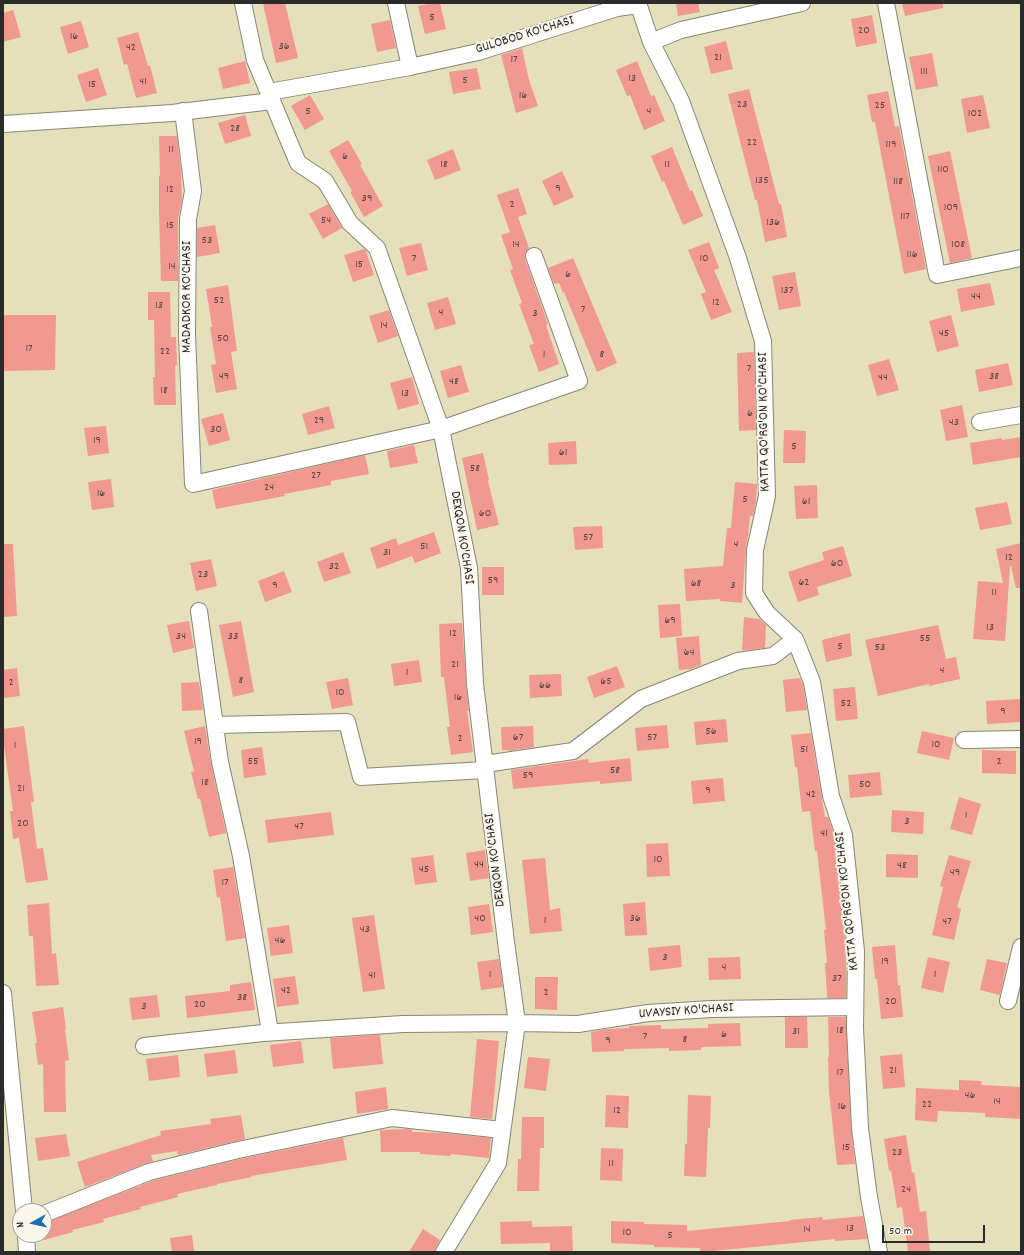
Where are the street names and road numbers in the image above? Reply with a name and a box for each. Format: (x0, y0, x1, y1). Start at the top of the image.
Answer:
street label: GULOBOD KO'CHASI (474, 13, 576, 59)
street label: MADADKOR KO'CHASI (180, 241, 196, 353)
street label: KATTA QO'RG'ON KO'CHASI (755, 352, 775, 492)
street label: DEXQON KO'CHASI (445, 490, 477, 586)
street label: DEXQON KO'CHASI (482, 812, 510, 908)
street label: KATTA QO'RG'ON KO'CHASI (832, 831, 864, 971)
street label: UVAYSIY KO'CHASI (638, 1000, 734, 1024)

